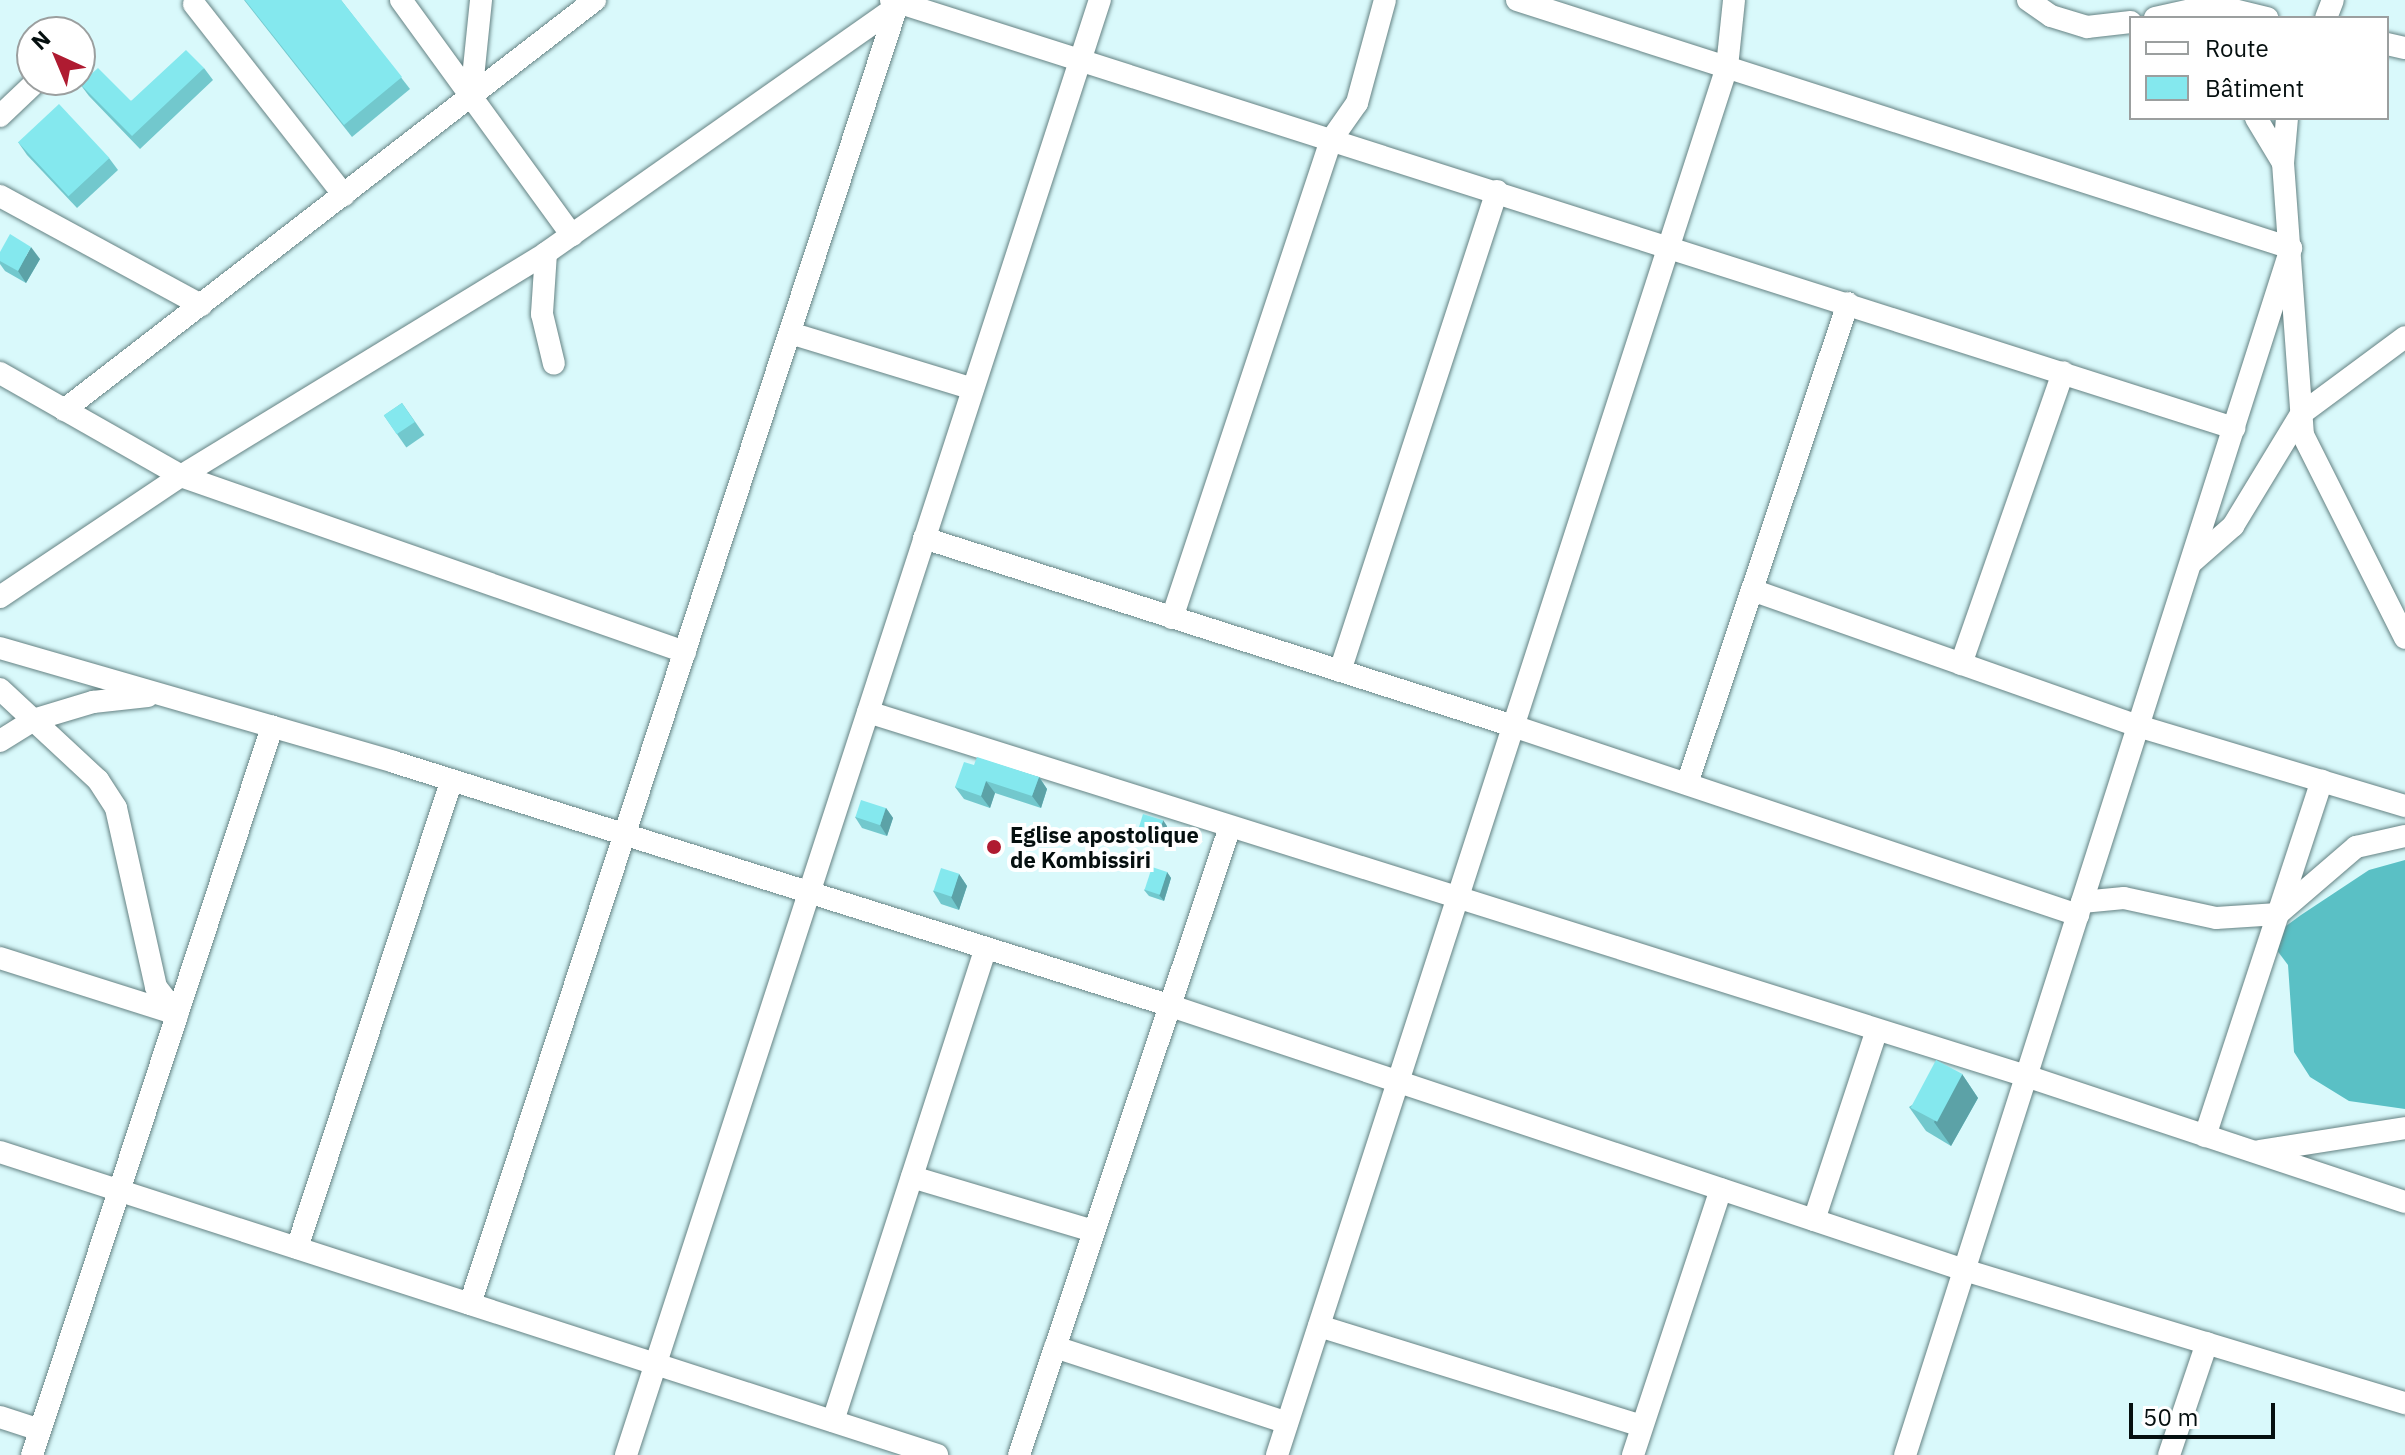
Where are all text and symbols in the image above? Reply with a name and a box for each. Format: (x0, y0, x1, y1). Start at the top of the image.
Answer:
north arrow (16, 16, 96, 96)
legend (2129, 16, 2389, 120)
text: N (25, 24, 56, 56)
text: Route (2205, 32, 2269, 64)
text: Bâtiment (2205, 72, 2304, 104)
place label: Eglise apostolique de Kombissiri (1010, 821, 1199, 872)
marker: Eglise apostolique de Kombissiri (985, 838, 1003, 856)
scale bar (2133, 1387, 2279, 1437)
text: 50 m (2143, 1401, 2198, 1433)

